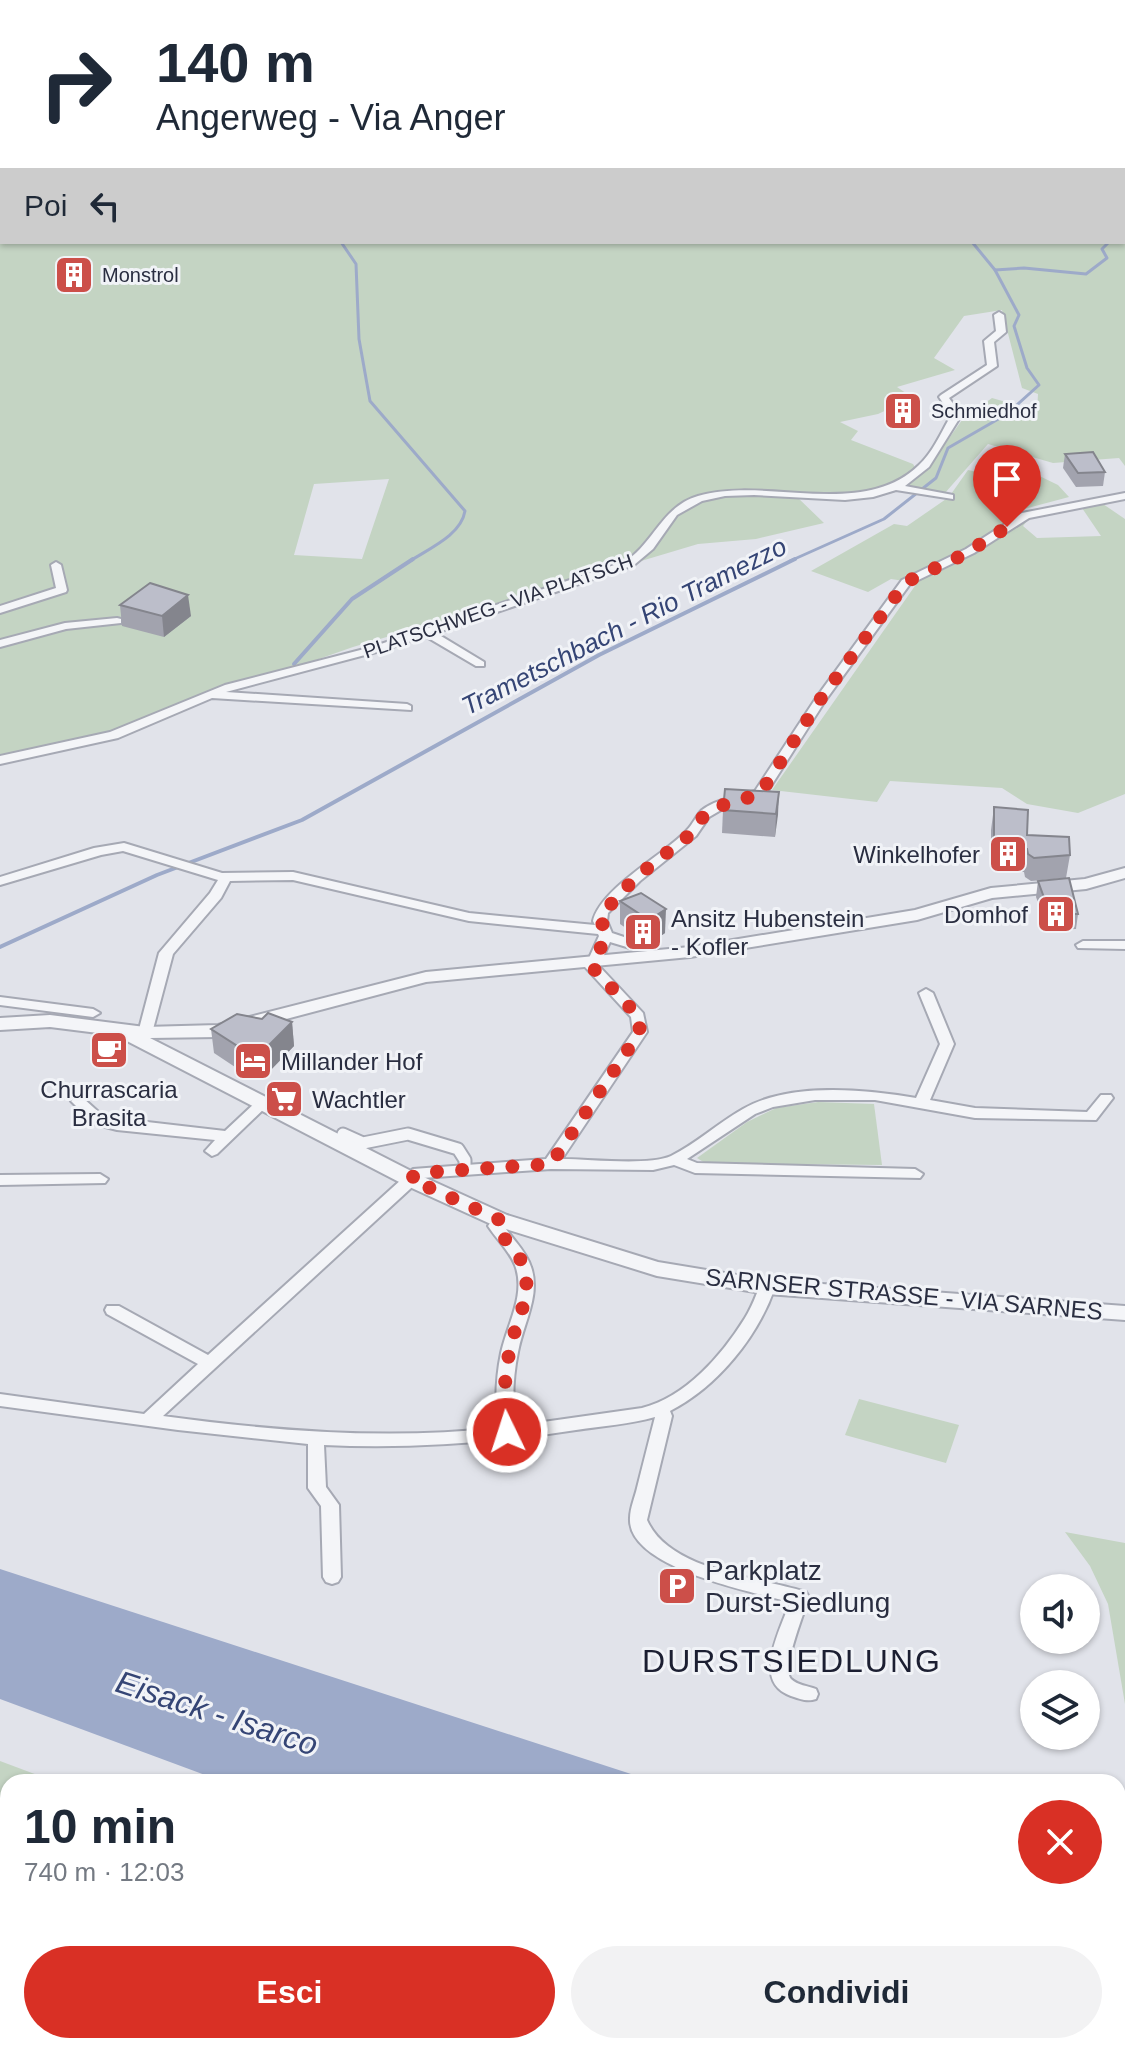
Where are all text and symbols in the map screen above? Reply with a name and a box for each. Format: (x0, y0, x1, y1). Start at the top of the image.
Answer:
text: 140 m (156, 31, 315, 94)
icon: right (24, 32, 128, 136)
text: Angerweg - Via Anger (156, 97, 506, 138)
icon: left (83, 184, 127, 228)
text: Poi (24, 189, 67, 222)
building icon: Monstrol (53, 254, 95, 296)
place label: Monstrol (102, 264, 179, 286)
building icon: Schmiedhof (882, 390, 924, 432)
place label: Schmiedhof (931, 400, 1037, 422)
pin (973, 445, 1041, 527)
icon: arrive (985, 457, 1029, 501)
water label: Trametschbach - Rio Tramezzo (457, 531, 791, 721)
street label: PLATSCHWEG - VIA PLATSCH (360, 549, 636, 663)
building icon: Winkelhofer (987, 833, 1029, 875)
place label: Winkelhofer (853, 841, 980, 868)
building icon: Domhof (1035, 893, 1077, 935)
place label: Domhof (944, 901, 1028, 928)
place label: Ansitz Hubenstein - Kofler (671, 905, 864, 960)
building icon: Ansitz Hubenstein - Kofler (622, 911, 664, 953)
cafe icon: Churrascaria Brasita (88, 1029, 130, 1071)
hotel icon: Millander Hof (232, 1040, 274, 1082)
place label: Millander Hof (281, 1048, 423, 1075)
place label: Churrascaria Brasita (40, 1076, 178, 1131)
supermarket icon: Wachtler (263, 1078, 305, 1120)
place label: Wachtler (312, 1086, 406, 1113)
street label: SARNSER STRASSE - VIA SARNES (704, 1263, 1104, 1325)
position arrow (465, 1390, 549, 1474)
place label: Parkplatz Durst-Siedlung (705, 1555, 890, 1618)
parking icon: Parkplatz Durst-Siedlung (656, 1565, 698, 1607)
map controls (1020, 1574, 1100, 1750)
button: sound (1020, 1574, 1100, 1654)
district label: DURSTSIEDLUNG (642, 1643, 942, 1679)
water label: Eisack - Isarco (112, 1663, 322, 1763)
button: layers (1020, 1670, 1100, 1750)
text: 10 min (24, 1800, 176, 1853)
button: close (1018, 1800, 1102, 1884)
text: 740 m · 12:03 (24, 1857, 184, 1887)
button: Esci (24, 1946, 555, 2038)
button: Condividi (571, 1946, 1102, 2038)

